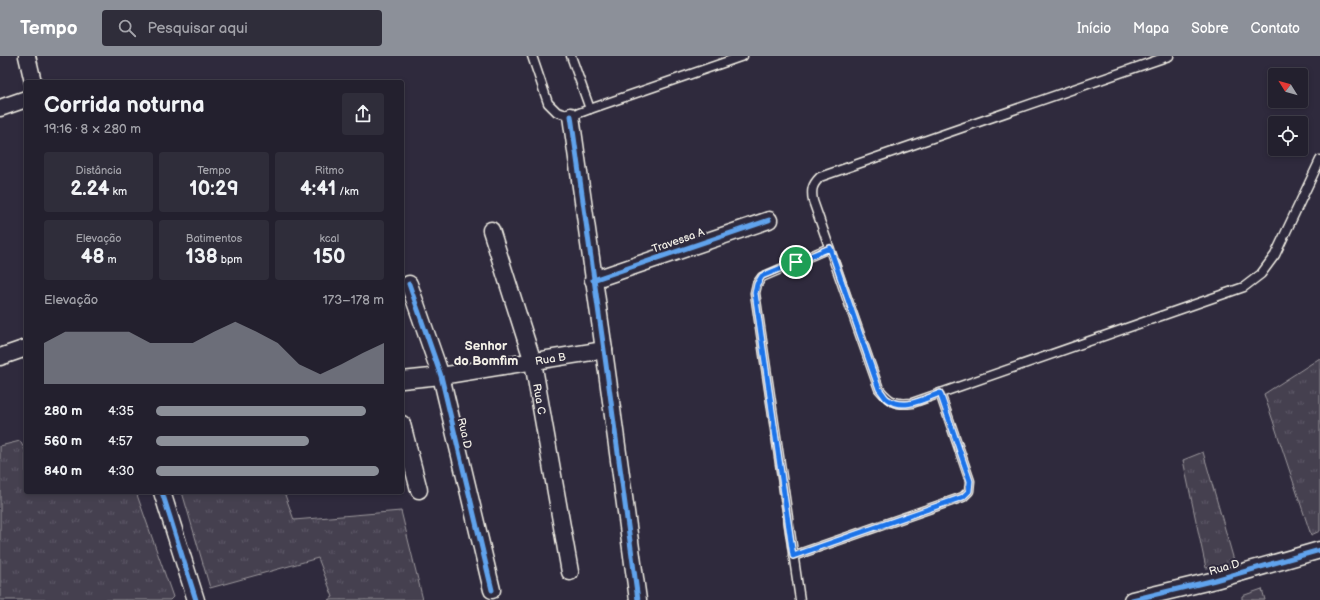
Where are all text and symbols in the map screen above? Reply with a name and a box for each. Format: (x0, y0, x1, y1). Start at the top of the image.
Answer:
search box (102, 10, 382, 46)
text: Tempo (20, 17, 78, 40)
icon: search (116, 17, 138, 39)
text: Pesquisar aqui (148, 19, 248, 38)
text: Início (1077, 20, 1111, 37)
text: Mapa (1133, 20, 1169, 37)
text: Sobre (1191, 20, 1229, 37)
text: Contato (1251, 20, 1300, 37)
north arrow (1268, 68, 1308, 108)
map controls (1268, 68, 1308, 156)
text: Corrida noturna (44, 92, 205, 119)
button: share (342, 93, 384, 135)
button: locate (1268, 116, 1308, 156)
text: 19:16 · 8 × 280 m (44, 121, 141, 137)
text: Distância (76, 164, 122, 177)
text: Tempo (197, 164, 231, 177)
text: Ritmo (315, 164, 344, 177)
text: 2.24 (70, 177, 110, 201)
text: 10:29 (189, 177, 239, 201)
text: 4:41 (300, 177, 336, 201)
text: km (110, 185, 127, 198)
text: /km (336, 185, 359, 198)
street label: Travessa A (650, 225, 706, 255)
text: Elevação (76, 232, 122, 245)
text: Batimentos (186, 232, 242, 245)
text: kcal (319, 232, 339, 245)
text: 48 (81, 245, 105, 269)
text: 138 (186, 245, 218, 269)
text: 150 (313, 245, 346, 269)
pin (779, 245, 813, 279)
icon: arrive (785, 251, 807, 273)
text: m (105, 253, 117, 266)
text: bpm (218, 253, 242, 266)
text: Elevação (44, 292, 98, 308)
text: 173–178 m (323, 292, 384, 308)
district label: Senhor do Bomfim (454, 338, 518, 369)
street label: Rua B (534, 350, 567, 368)
street label: Rua C (530, 383, 548, 416)
text: 280 m (44, 403, 82, 419)
text: 4:35 (108, 403, 134, 419)
street label: Rua D (455, 416, 474, 450)
text: 560 m (44, 433, 82, 449)
text: 4:57 (108, 433, 132, 449)
text: 840 m (44, 463, 82, 479)
text: 4:30 (108, 463, 134, 479)
street label: Rua D (1207, 557, 1241, 578)

